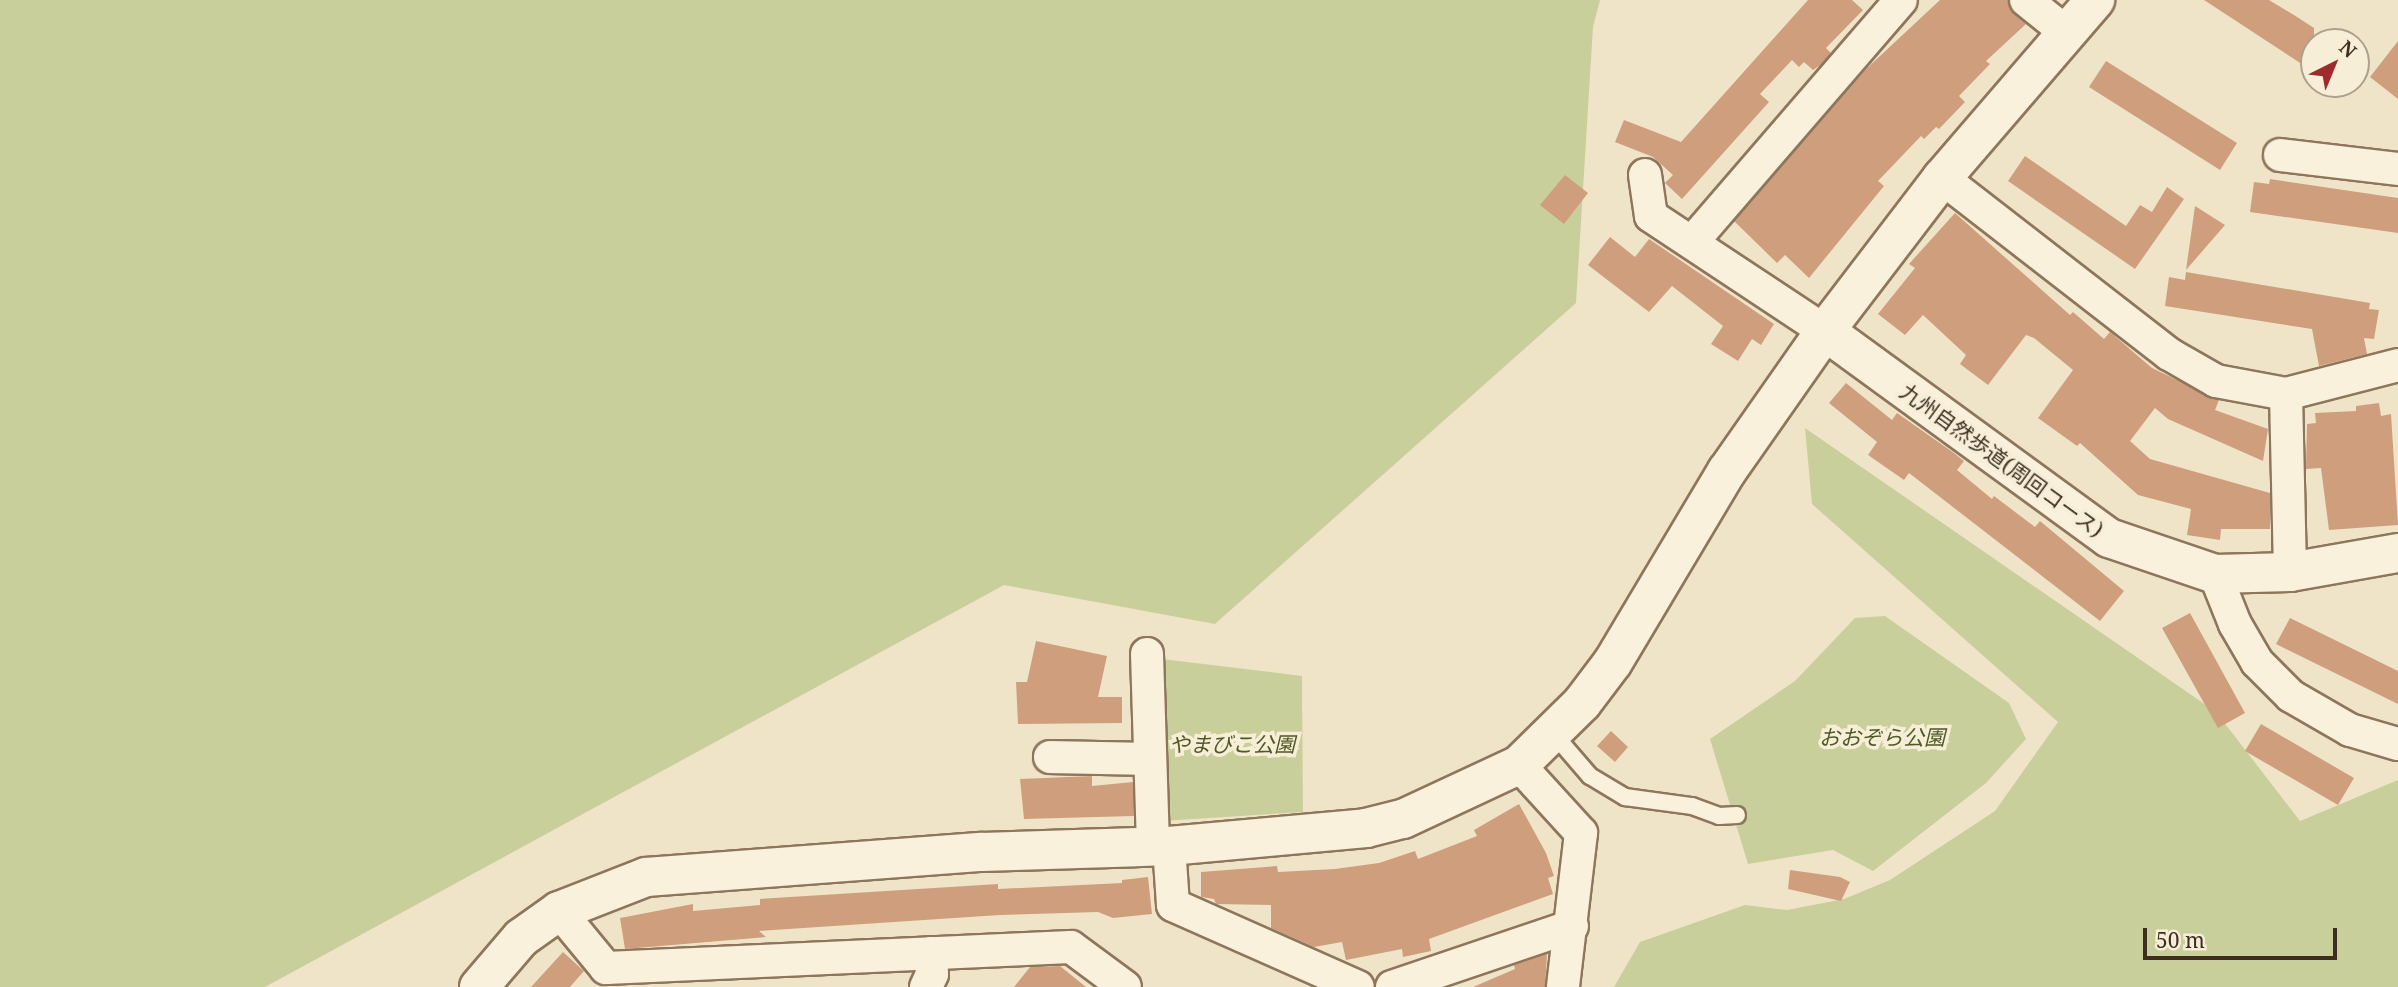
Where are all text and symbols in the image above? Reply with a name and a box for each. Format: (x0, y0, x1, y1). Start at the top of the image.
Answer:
north arrow (2300, 28, 2370, 98)
text: N (2334, 34, 2362, 64)
street label: 九州自然歩道(周回コース) (1895, 378, 2109, 542)
park label: おおぞら公園 (1819, 724, 1945, 750)
park label: やまびこ公園 (1169, 731, 1295, 757)
scale bar (2146, 914, 2340, 958)
text: 50 m (2156, 926, 2205, 954)

